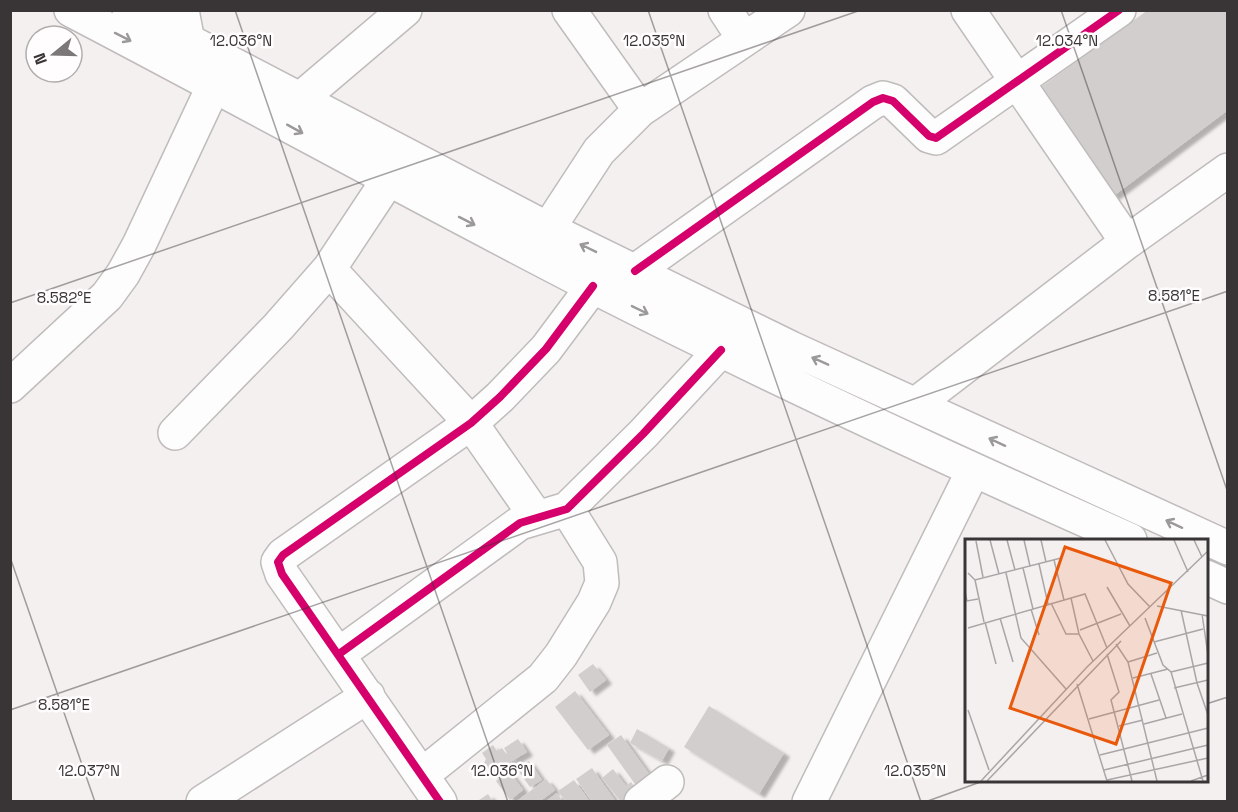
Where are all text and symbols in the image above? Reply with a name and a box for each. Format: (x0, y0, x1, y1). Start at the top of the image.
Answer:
north arrow (24, 24, 84, 84)
text: 12.036°N (210, 31, 272, 50)
text: 12.035°N (623, 31, 685, 50)
text: 12.034°N (1036, 31, 1098, 50)
one-way arrow (113, 32, 131, 43)
text: N (29, 50, 52, 67)
one-way arrow (286, 123, 303, 135)
one-way arrow (458, 215, 476, 227)
one-way arrow (579, 242, 597, 254)
text: 8.581°E (1148, 286, 1200, 305)
text: 8.582°E (37, 288, 91, 307)
one-way arrow (631, 304, 649, 316)
one-way arrow (811, 355, 829, 366)
one-way arrow (989, 435, 1007, 447)
one-way arrow (1166, 517, 1184, 529)
inset map (965, 539, 1208, 782)
text: 8.581°E (38, 695, 90, 714)
text: 12.037°N (58, 761, 120, 780)
text: 12.036°N (471, 761, 533, 780)
text: 12.035°N (884, 761, 946, 780)

